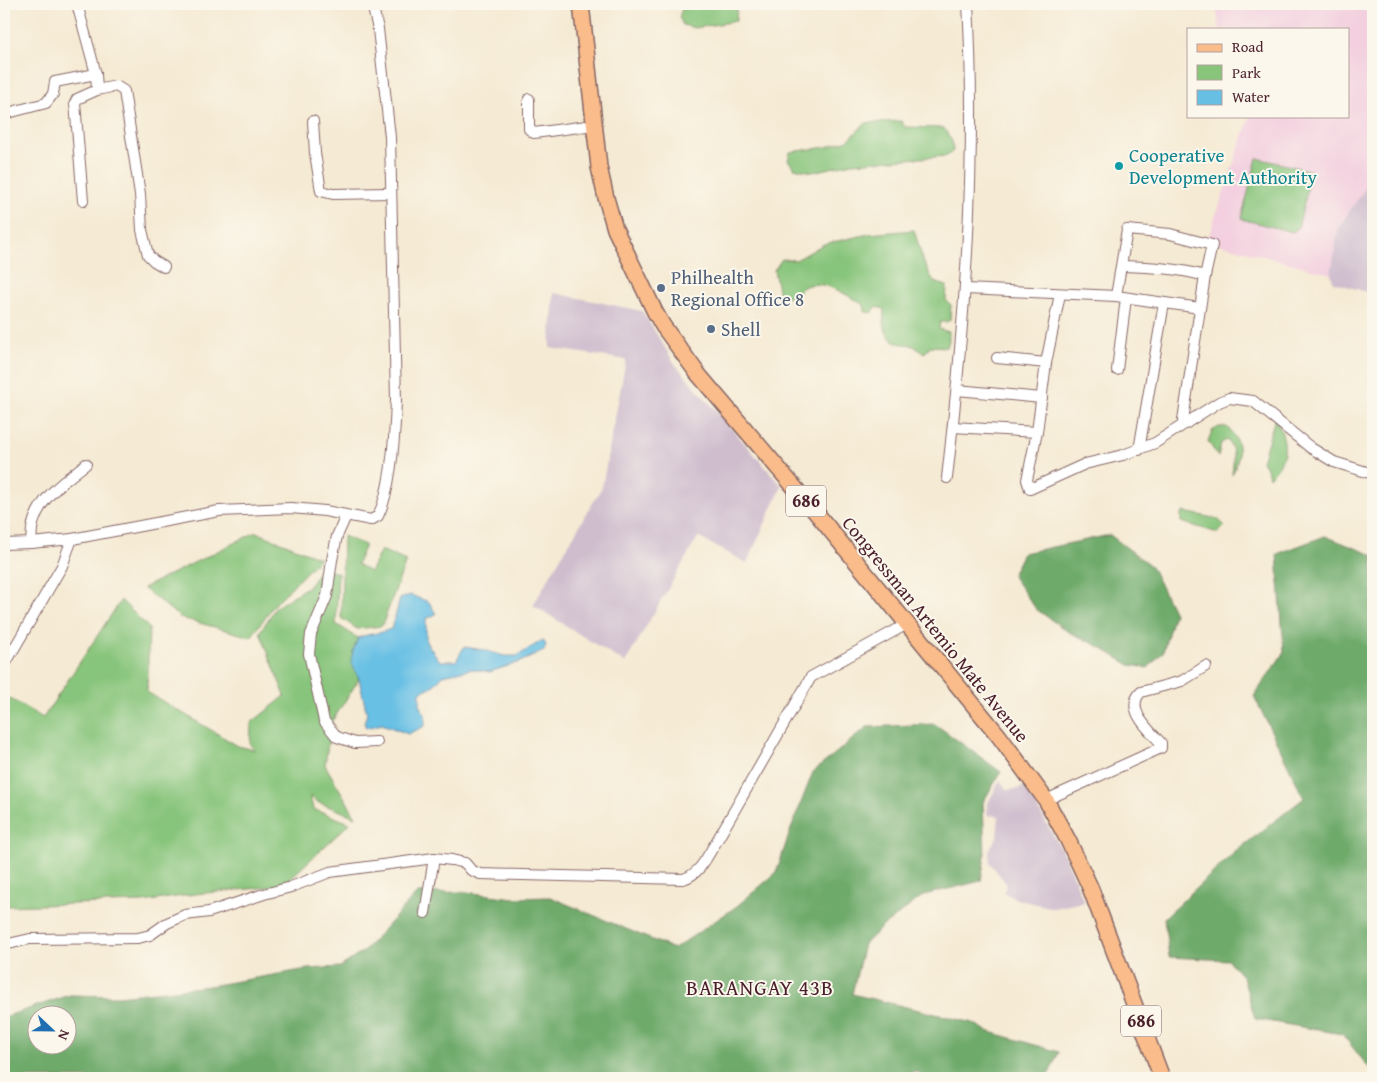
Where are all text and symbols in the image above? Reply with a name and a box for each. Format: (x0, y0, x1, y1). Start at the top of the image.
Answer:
legend (1187, 28, 1350, 118)
text: Road (1232, 36, 1263, 57)
text: Park (1232, 62, 1261, 83)
text: Water (1232, 86, 1270, 107)
place label: Cooperative Development Authority (1129, 141, 1317, 191)
marker: Cooperative Development Authority (1113, 160, 1125, 172)
place label: Philhealth Regional Office 8 (671, 263, 804, 313)
marker: Philhealth Regional Office 8 (655, 282, 667, 294)
place label: Shell (721, 315, 761, 343)
marker: Shell (705, 323, 717, 335)
road number: 686 (786, 486, 826, 516)
street label: Congressman Artemio Mate Avenue (836, 510, 1036, 748)
district label: BARANGAY 43B (686, 972, 834, 1003)
north arrow (28, 1004, 78, 1054)
road number: 686 (1121, 1006, 1161, 1036)
text: N (53, 1027, 75, 1044)

